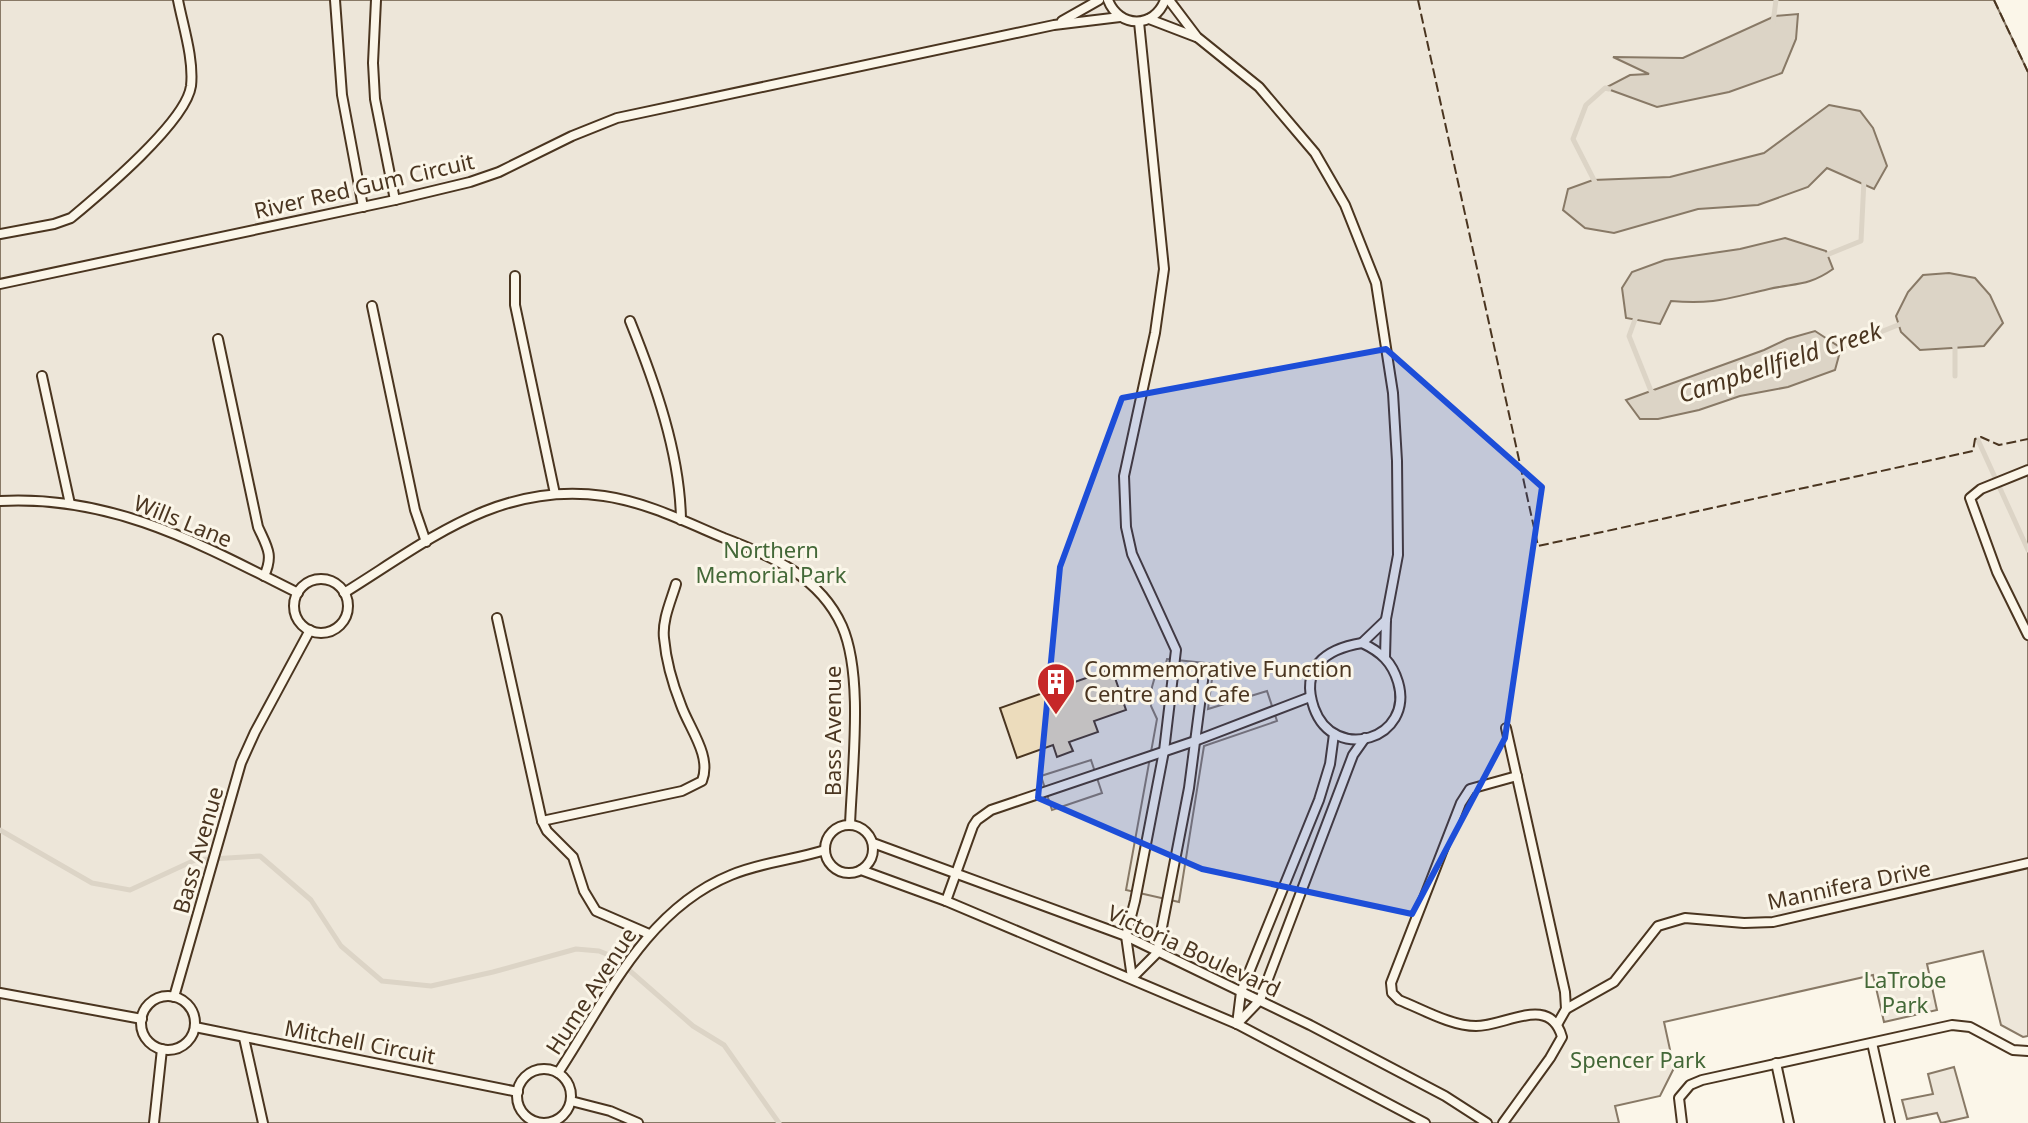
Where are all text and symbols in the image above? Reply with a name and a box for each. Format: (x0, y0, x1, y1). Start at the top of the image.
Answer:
street label: River Red Gum Circuit (251, 145, 477, 225)
water label: Campbellfield Creek (1674, 313, 1887, 410)
street label: Wills Lane (130, 487, 237, 553)
park label: Northern Memorial Park (695, 534, 847, 589)
place label: Commemorative Function Centre and Cafe (1084, 653, 1352, 708)
building icon: Commemorative Function Centre and Cafe (1035, 661, 1077, 716)
street label: Bass Avenue (817, 666, 847, 796)
street label: Bass Avenue (165, 783, 229, 917)
street label: Mannifera Drive (1764, 852, 1933, 916)
street label: Victoria Boulevard (1103, 897, 1286, 1003)
street label: Hume Avenue (538, 921, 642, 1060)
park label: LaTrobe Park (1864, 964, 1946, 1019)
street label: Mitchell Circuit (282, 1012, 438, 1070)
park label: Spencer Park (1570, 1044, 1706, 1074)

